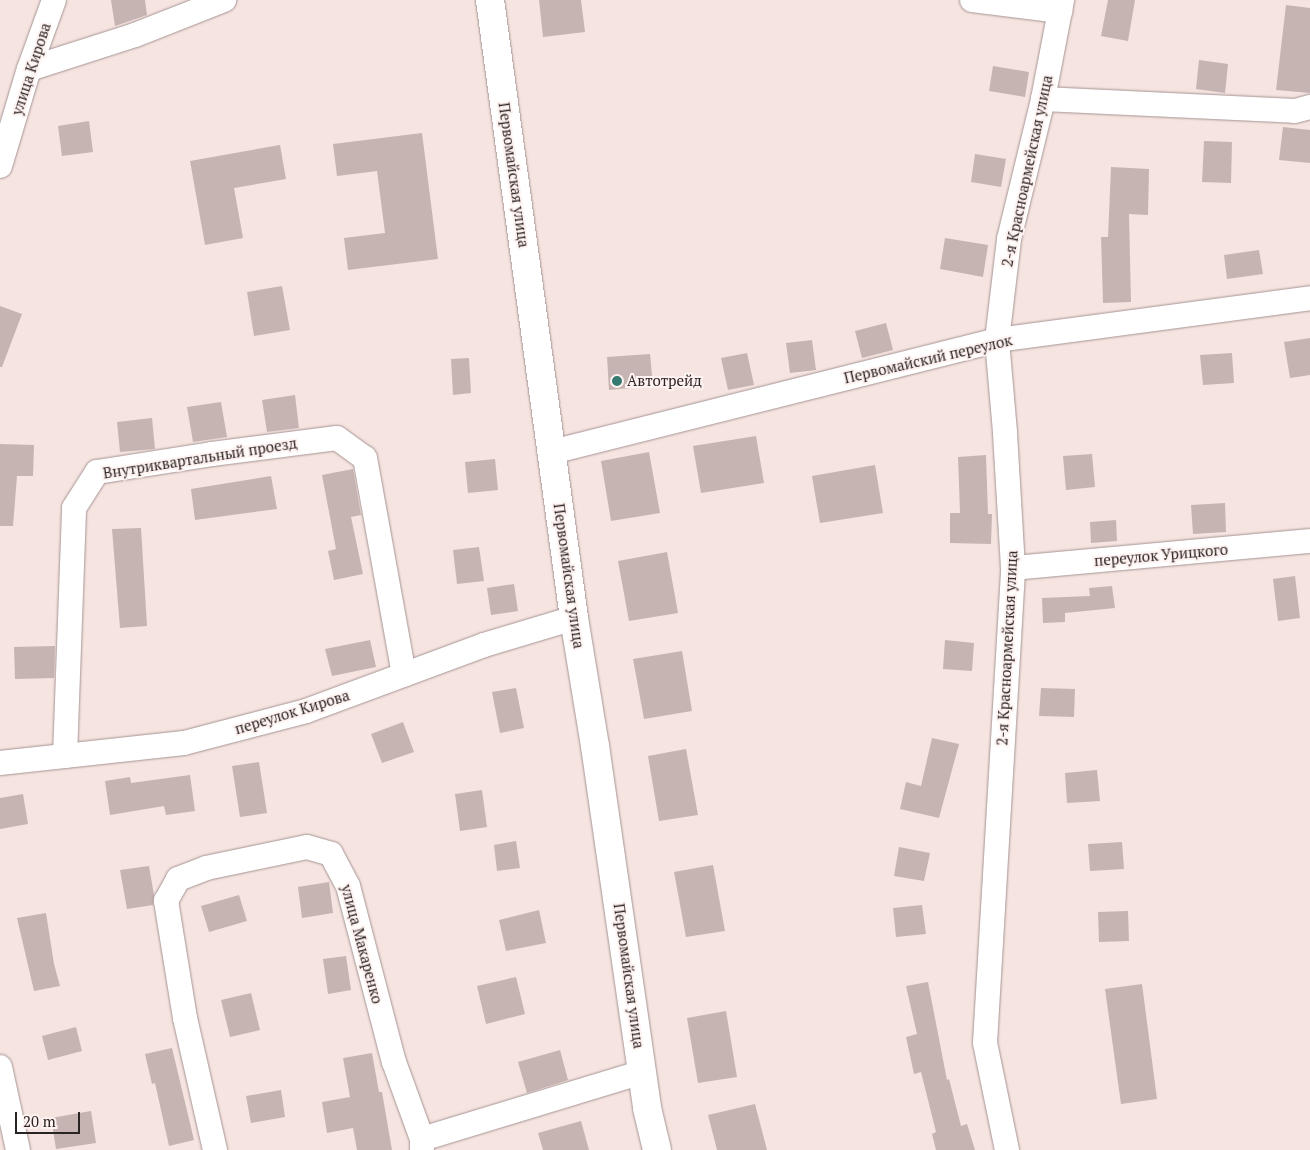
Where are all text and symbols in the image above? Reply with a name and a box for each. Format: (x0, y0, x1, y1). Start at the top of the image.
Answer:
street label: улица Кирова (8, 21, 54, 117)
street label: 2-я Красноармейская улица (998, 73, 1056, 269)
street label: Первомайская улица (495, 101, 533, 249)
street label: Первомайский переулок (842, 331, 1014, 387)
place label: Автотрейд (627, 372, 702, 390)
marker: Автотрейд (611, 375, 623, 387)
street label: Внутриквартальный проезд (102, 434, 298, 482)
street label: Первомайская улица (550, 502, 588, 650)
street label: переулок Урицкого (1093, 540, 1229, 570)
street label: 2-я Красноармейская улица (993, 550, 1021, 746)
street label: переулок Кирова (232, 686, 352, 738)
street label: улица Макаренко (337, 882, 387, 1006)
street label: Первомайская улица (610, 902, 648, 1050)
scale bar (18, 1102, 82, 1134)
text: 20 m (23, 1111, 56, 1131)

